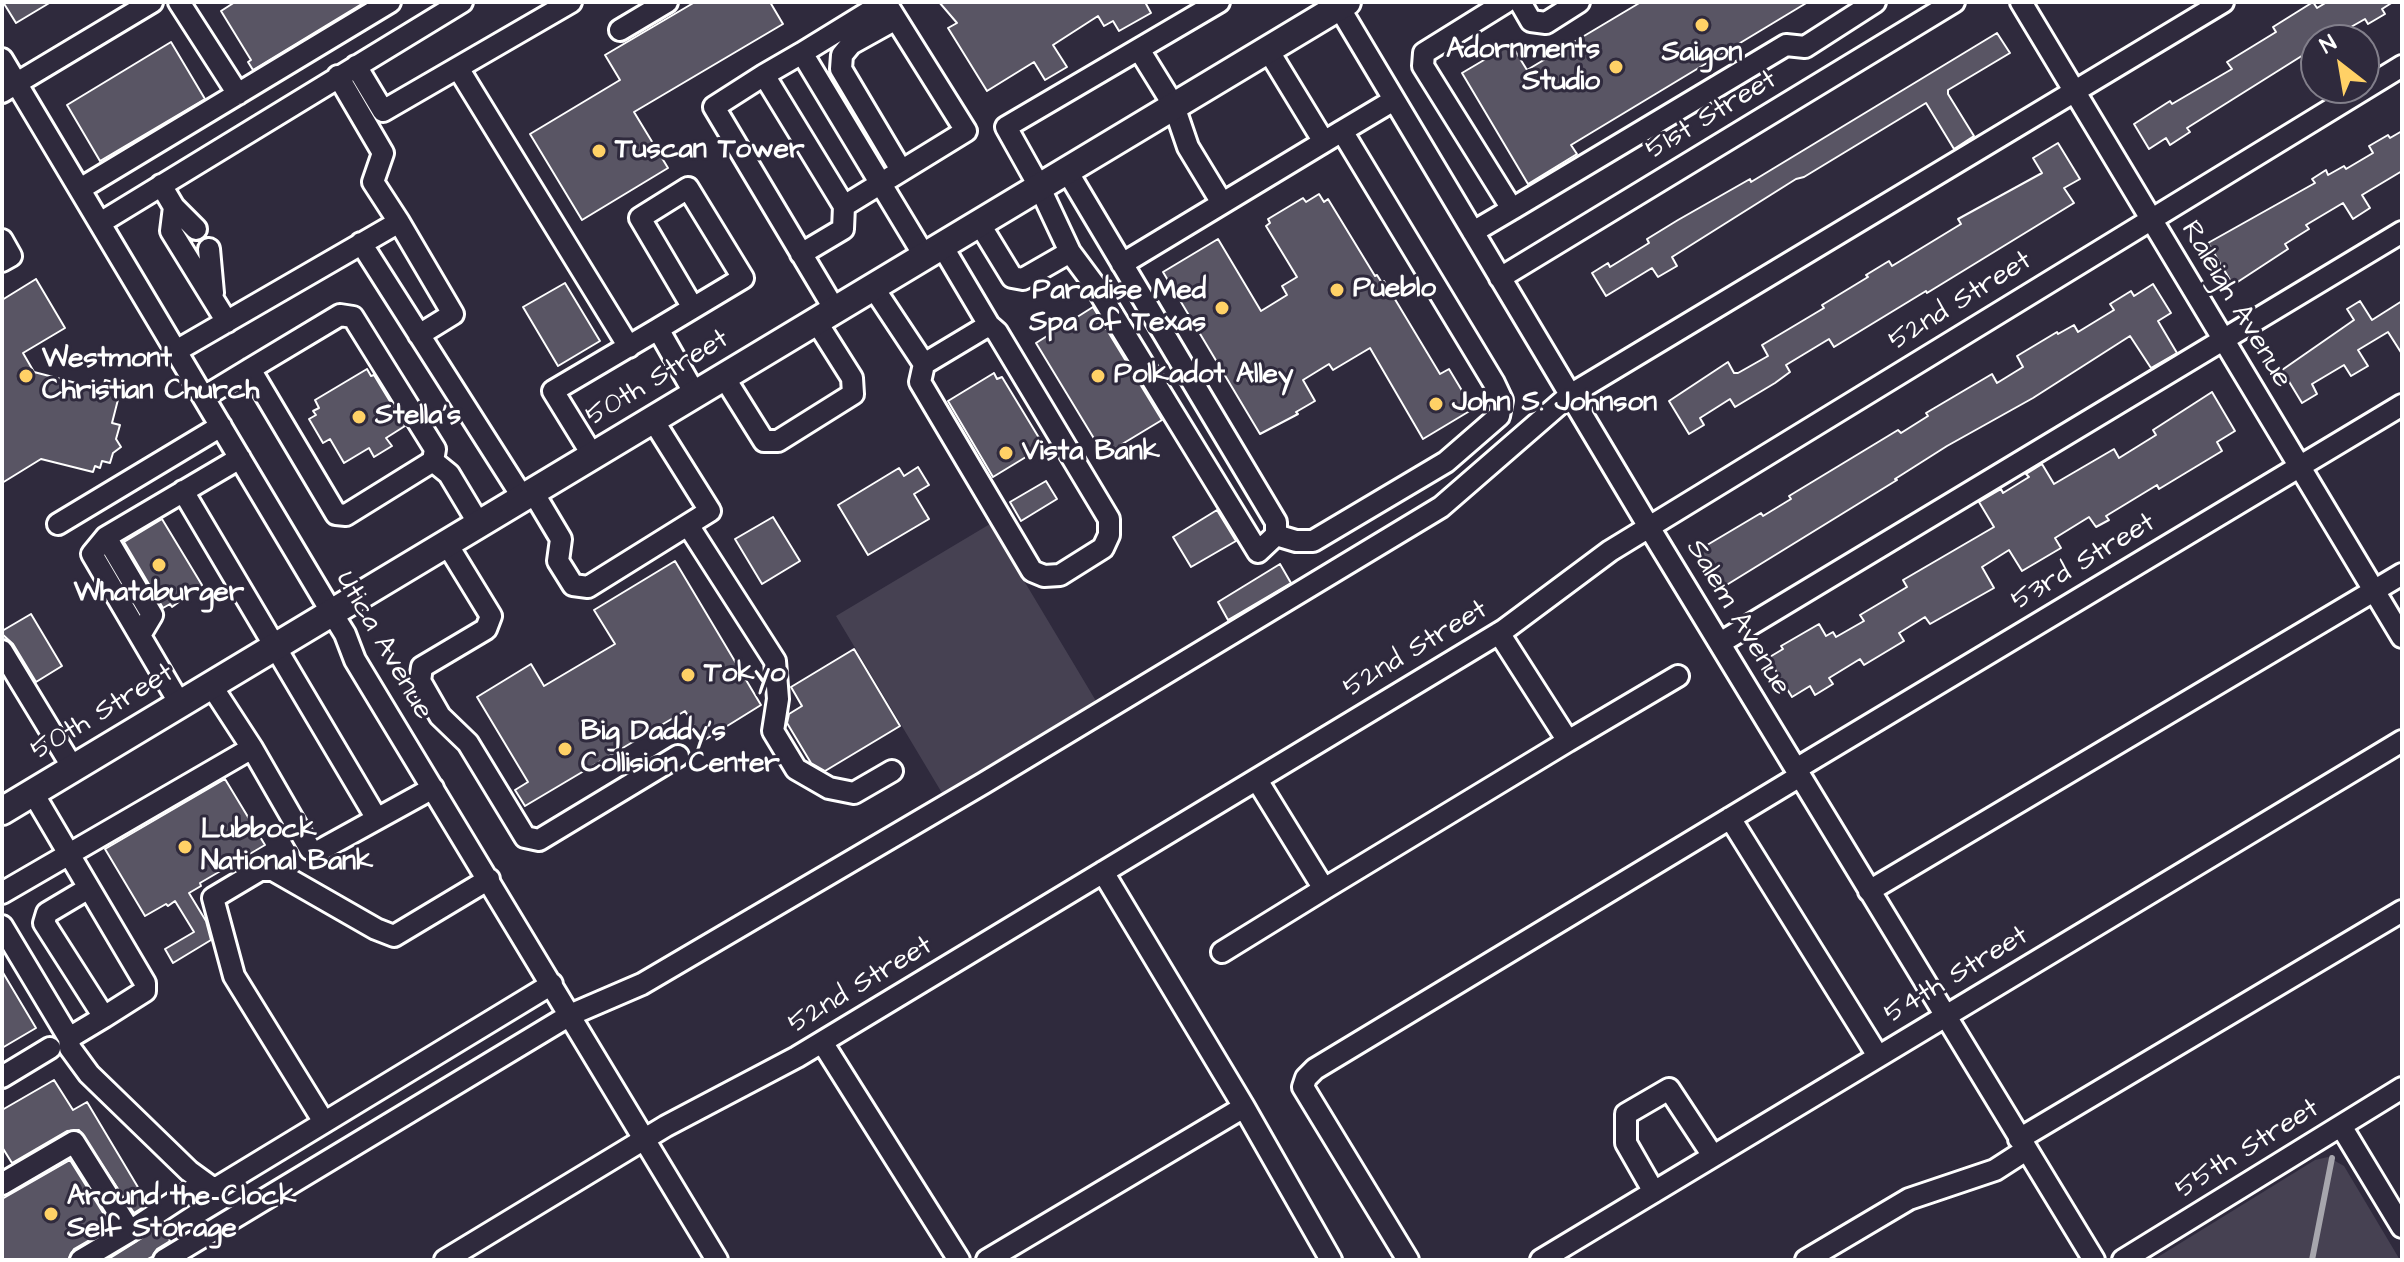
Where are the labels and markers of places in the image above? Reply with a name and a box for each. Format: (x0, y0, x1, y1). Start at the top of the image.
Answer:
marker: Saigon (1693, 16, 1711, 34)
place label: Adornments Studio (1446, 34, 1600, 100)
place label: Saigon (1662, 37, 1742, 71)
marker: Adornments Studio (1607, 58, 1625, 76)
place label: Tuscan Tower (615, 134, 804, 168)
marker: Tuscan Tower (590, 142, 608, 160)
place label: Pueblo (1353, 273, 1436, 307)
place label: Paradise Med Spa of Texas (1029, 275, 1206, 341)
marker: Pueblo (1328, 281, 1346, 299)
marker: Paradise Med Spa of Texas (1213, 299, 1231, 317)
place label: Westmont Christian Church (42, 343, 259, 409)
place label: Polkadot Alley (1114, 359, 1293, 393)
marker: Westmont Christian Church (17, 367, 35, 385)
marker: Polkadot Alley (1089, 367, 1107, 385)
place label: John S. Johnson (1452, 387, 1657, 421)
marker: John S. Johnson (1427, 395, 1445, 413)
place label: Stella's (375, 400, 461, 434)
marker: Stella's (350, 408, 368, 426)
place label: Vista Bank (1022, 436, 1160, 470)
marker: Vista Bank (997, 444, 1015, 462)
marker: Whataburger (150, 556, 168, 574)
place label: Whataburger (74, 577, 244, 611)
place label: Tokyo (704, 658, 786, 692)
marker: Tokyo (679, 666, 697, 684)
place label: Big Daddy's Collision Center (581, 716, 780, 782)
marker: Big Daddy's Collision Center (556, 740, 574, 758)
place label: Lubbock National Bank (201, 814, 373, 880)
marker: Lubbock National Bank (176, 838, 194, 856)
place label: Around the Clock Self Storage (67, 1181, 296, 1247)
marker: Around the Clock Self Storage (42, 1205, 60, 1223)

